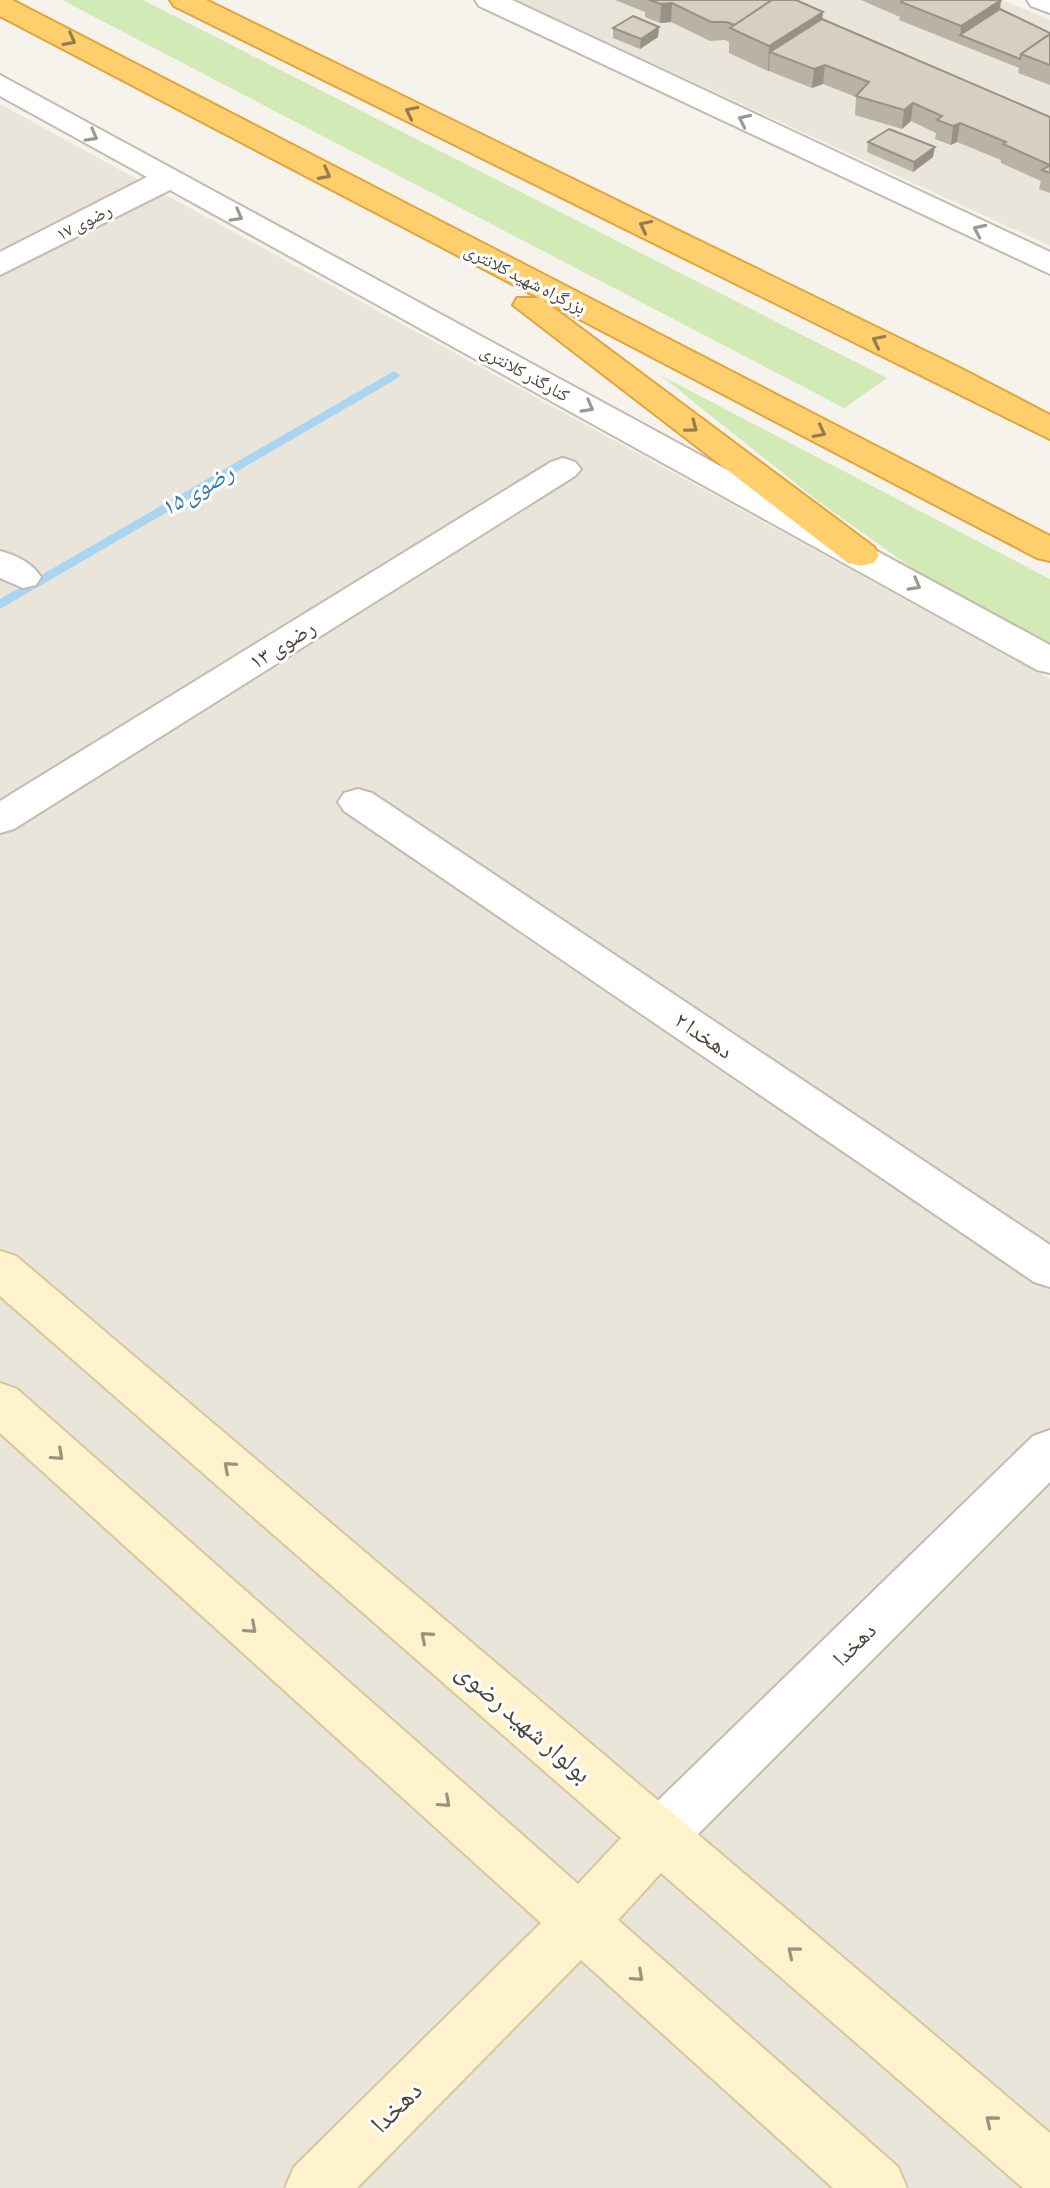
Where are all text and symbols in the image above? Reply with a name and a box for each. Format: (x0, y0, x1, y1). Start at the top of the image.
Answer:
one-way arrow (61, 31, 76, 46)
one-way arrow (405, 106, 420, 122)
one-way arrow (738, 114, 752, 130)
one-way arrow (84, 126, 98, 142)
one-way arrow (316, 165, 331, 180)
street label: رضوی ۱۷ (53, 200, 116, 245)
one-way arrow (229, 207, 243, 222)
one-way arrow (638, 221, 653, 236)
one-way arrow (973, 224, 988, 240)
street label: بزرگراه شهید کلانتری (461, 240, 589, 319)
one-way arrow (872, 335, 887, 351)
street label: کنارگذر کلانتری (477, 340, 573, 407)
one-way arrow (580, 398, 595, 413)
one-way arrow (684, 417, 698, 432)
one-way arrow (812, 422, 827, 437)
water label: رضوی ۱۵ (156, 458, 239, 523)
one-way arrow (907, 576, 921, 591)
street label: رضوی ۱۳ (245, 614, 321, 676)
street label: دهخدا ۲ (669, 1007, 737, 1065)
one-way arrow (49, 1445, 63, 1460)
one-way arrow (223, 1462, 238, 1477)
street label: دهخدا (828, 1618, 882, 1672)
one-way arrow (242, 1619, 257, 1633)
one-way arrow (420, 1632, 435, 1647)
street label: بولوار شهید رضوی (449, 1656, 597, 1790)
one-way arrow (435, 1793, 450, 1807)
one-way arrow (787, 1947, 802, 1962)
one-way arrow (629, 1966, 644, 1980)
street label: دهخدا (365, 2076, 429, 2140)
one-way arrow (985, 2116, 1000, 2131)

